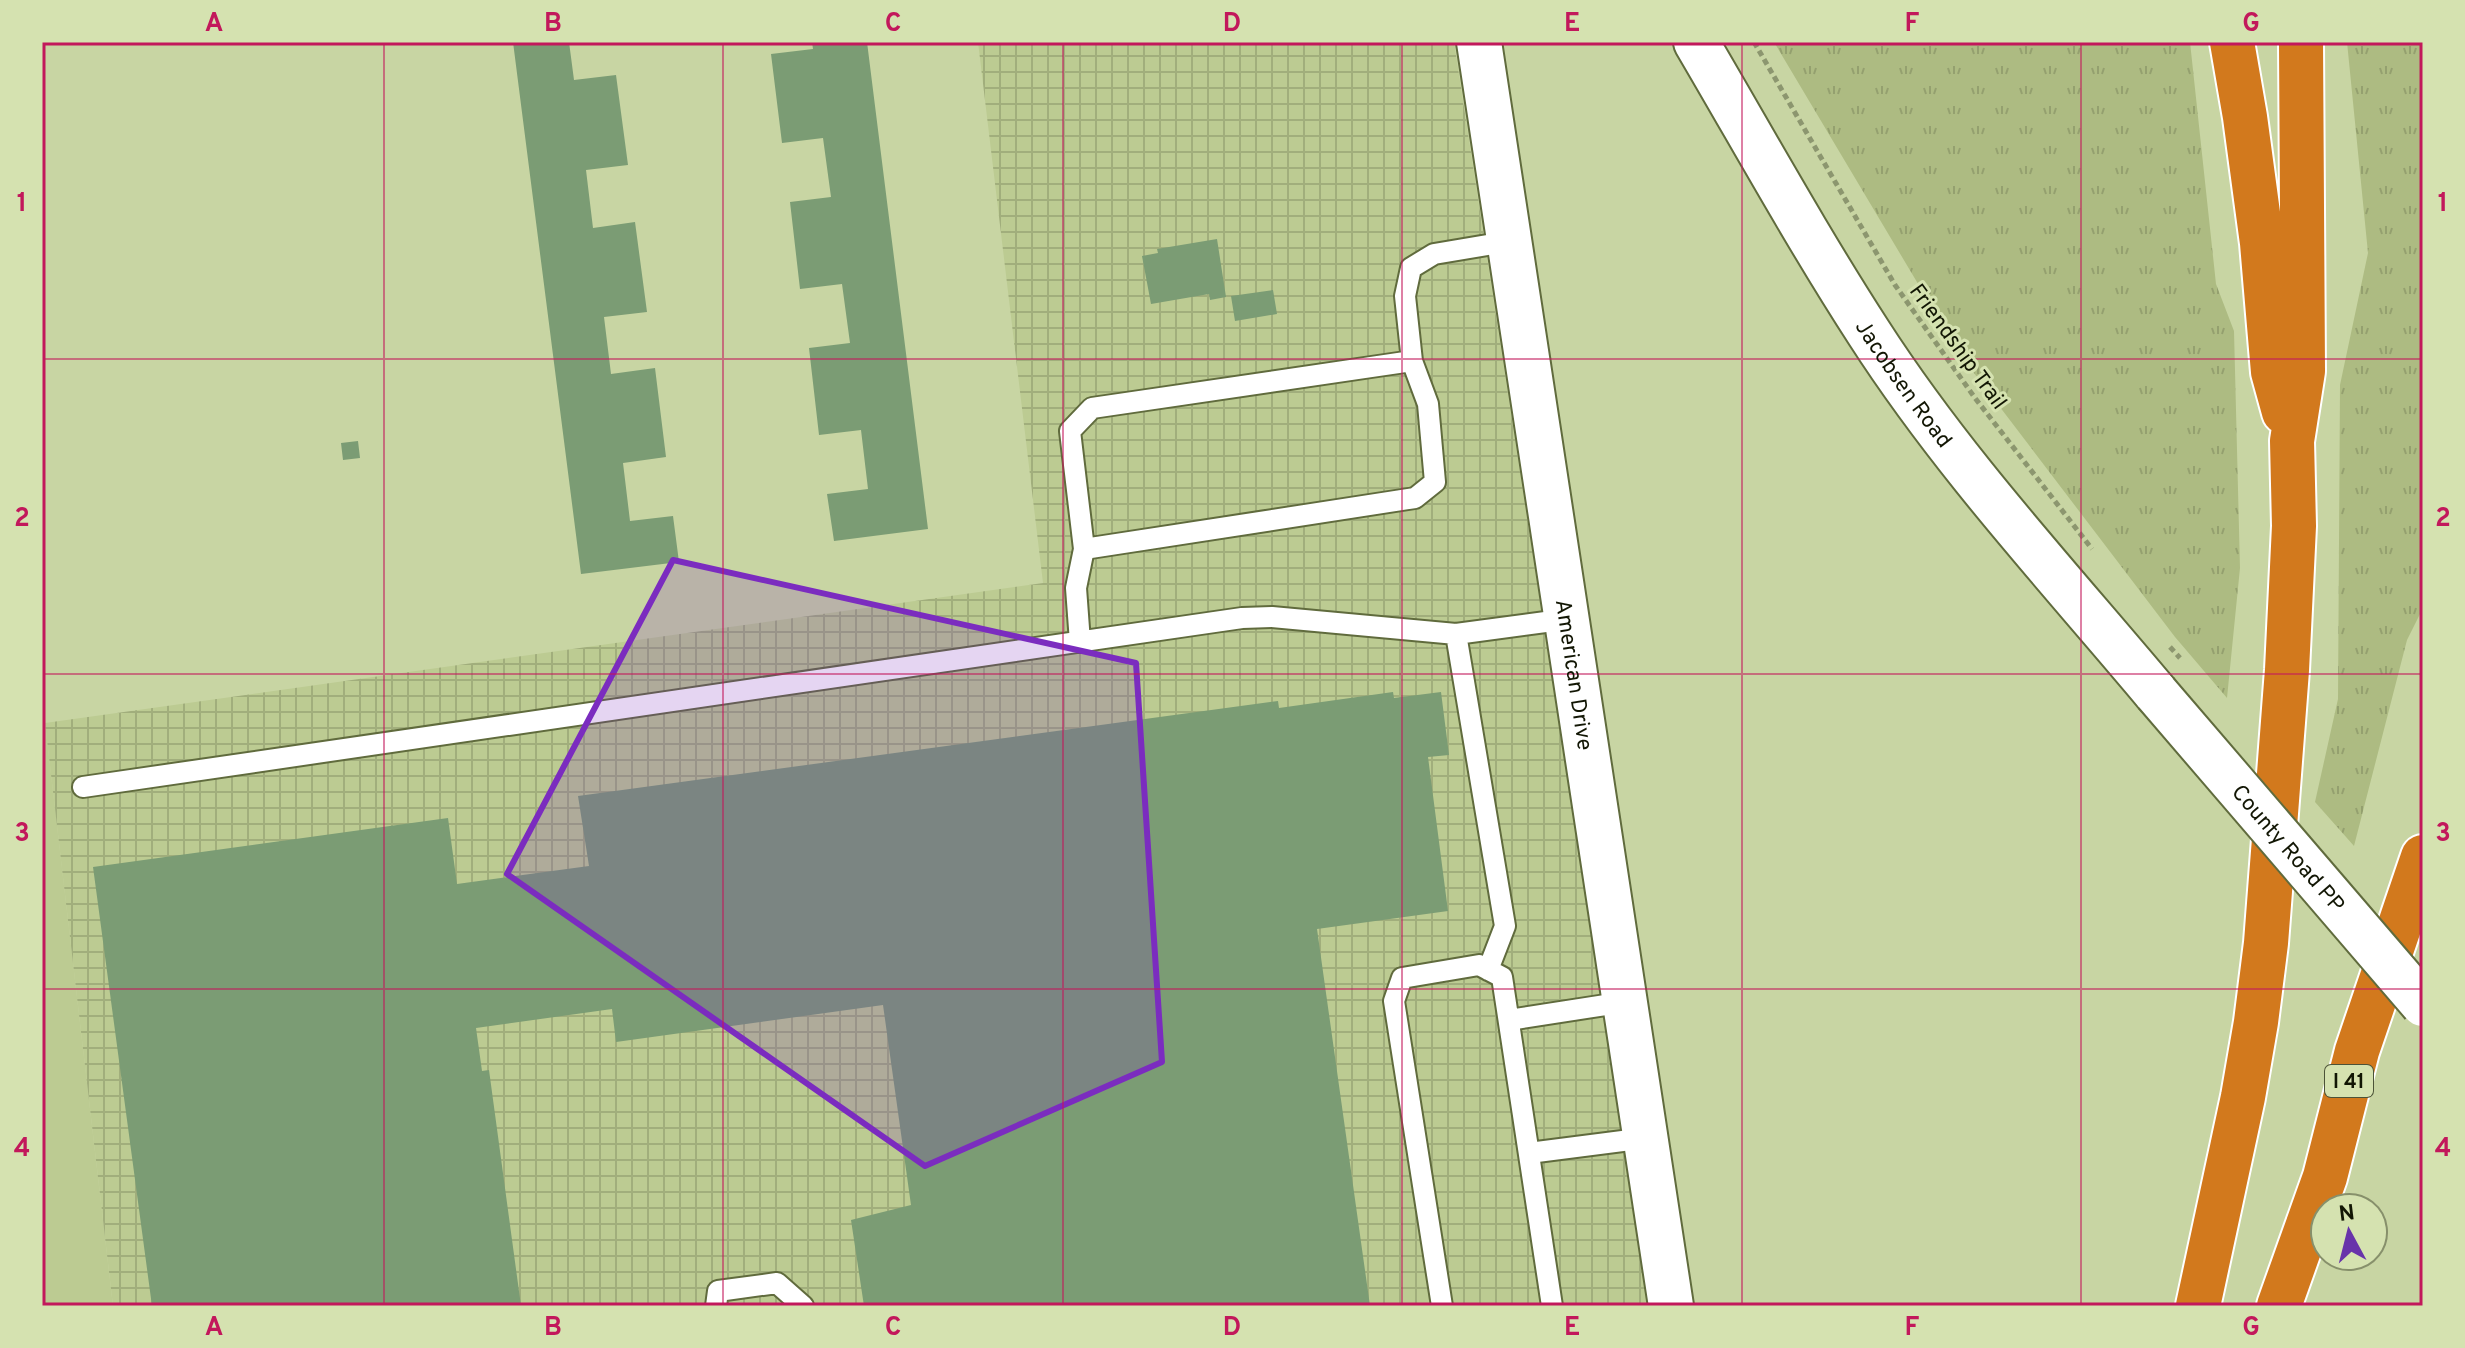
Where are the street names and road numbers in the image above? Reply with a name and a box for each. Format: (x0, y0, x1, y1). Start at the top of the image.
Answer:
street label: Friendship Trail (1902, 279, 2012, 416)
street label: Jacobsen Road (1848, 316, 1957, 454)
street label: American Drive (1548, 598, 1597, 752)
street label: County Road PP (2225, 780, 2349, 919)
road number: I 41 (2325, 1065, 2373, 1097)

